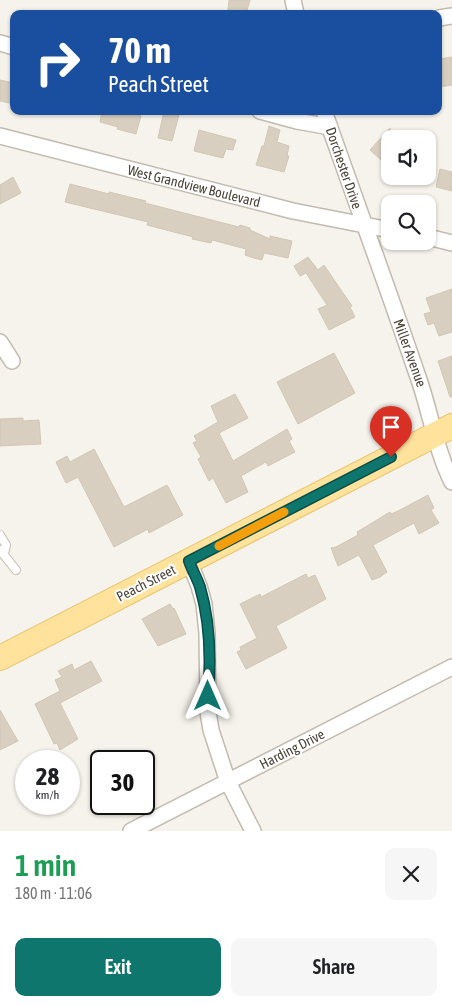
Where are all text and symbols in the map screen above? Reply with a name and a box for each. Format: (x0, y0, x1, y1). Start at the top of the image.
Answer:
icon: right (25, 30, 90, 95)
text: 70 m (108, 30, 171, 70)
text: Peach Street (108, 71, 209, 97)
street label: Dorchester Drive (323, 125, 365, 211)
map controls (381, 130, 436, 250)
button: sound (381, 130, 436, 185)
street label: West Grandview Boulevard (126, 162, 262, 210)
button: search (381, 195, 436, 250)
street label: Miller Avenue (390, 317, 430, 389)
pin (370, 406, 412, 457)
icon: arrive (377, 413, 405, 441)
street label: Peach Street (114, 561, 178, 605)
position arrow (181, 669, 233, 721)
street label: Harding Drive (257, 726, 327, 772)
speed limit sign: 30 (90, 750, 155, 815)
text: 28 (36, 762, 59, 790)
text: km/h (36, 788, 59, 802)
text: 1 min (15, 848, 76, 882)
button: close (385, 848, 437, 900)
text: 180 m · 11:06 (15, 884, 92, 902)
button: Exit (15, 938, 221, 996)
button: Share (231, 938, 437, 996)

